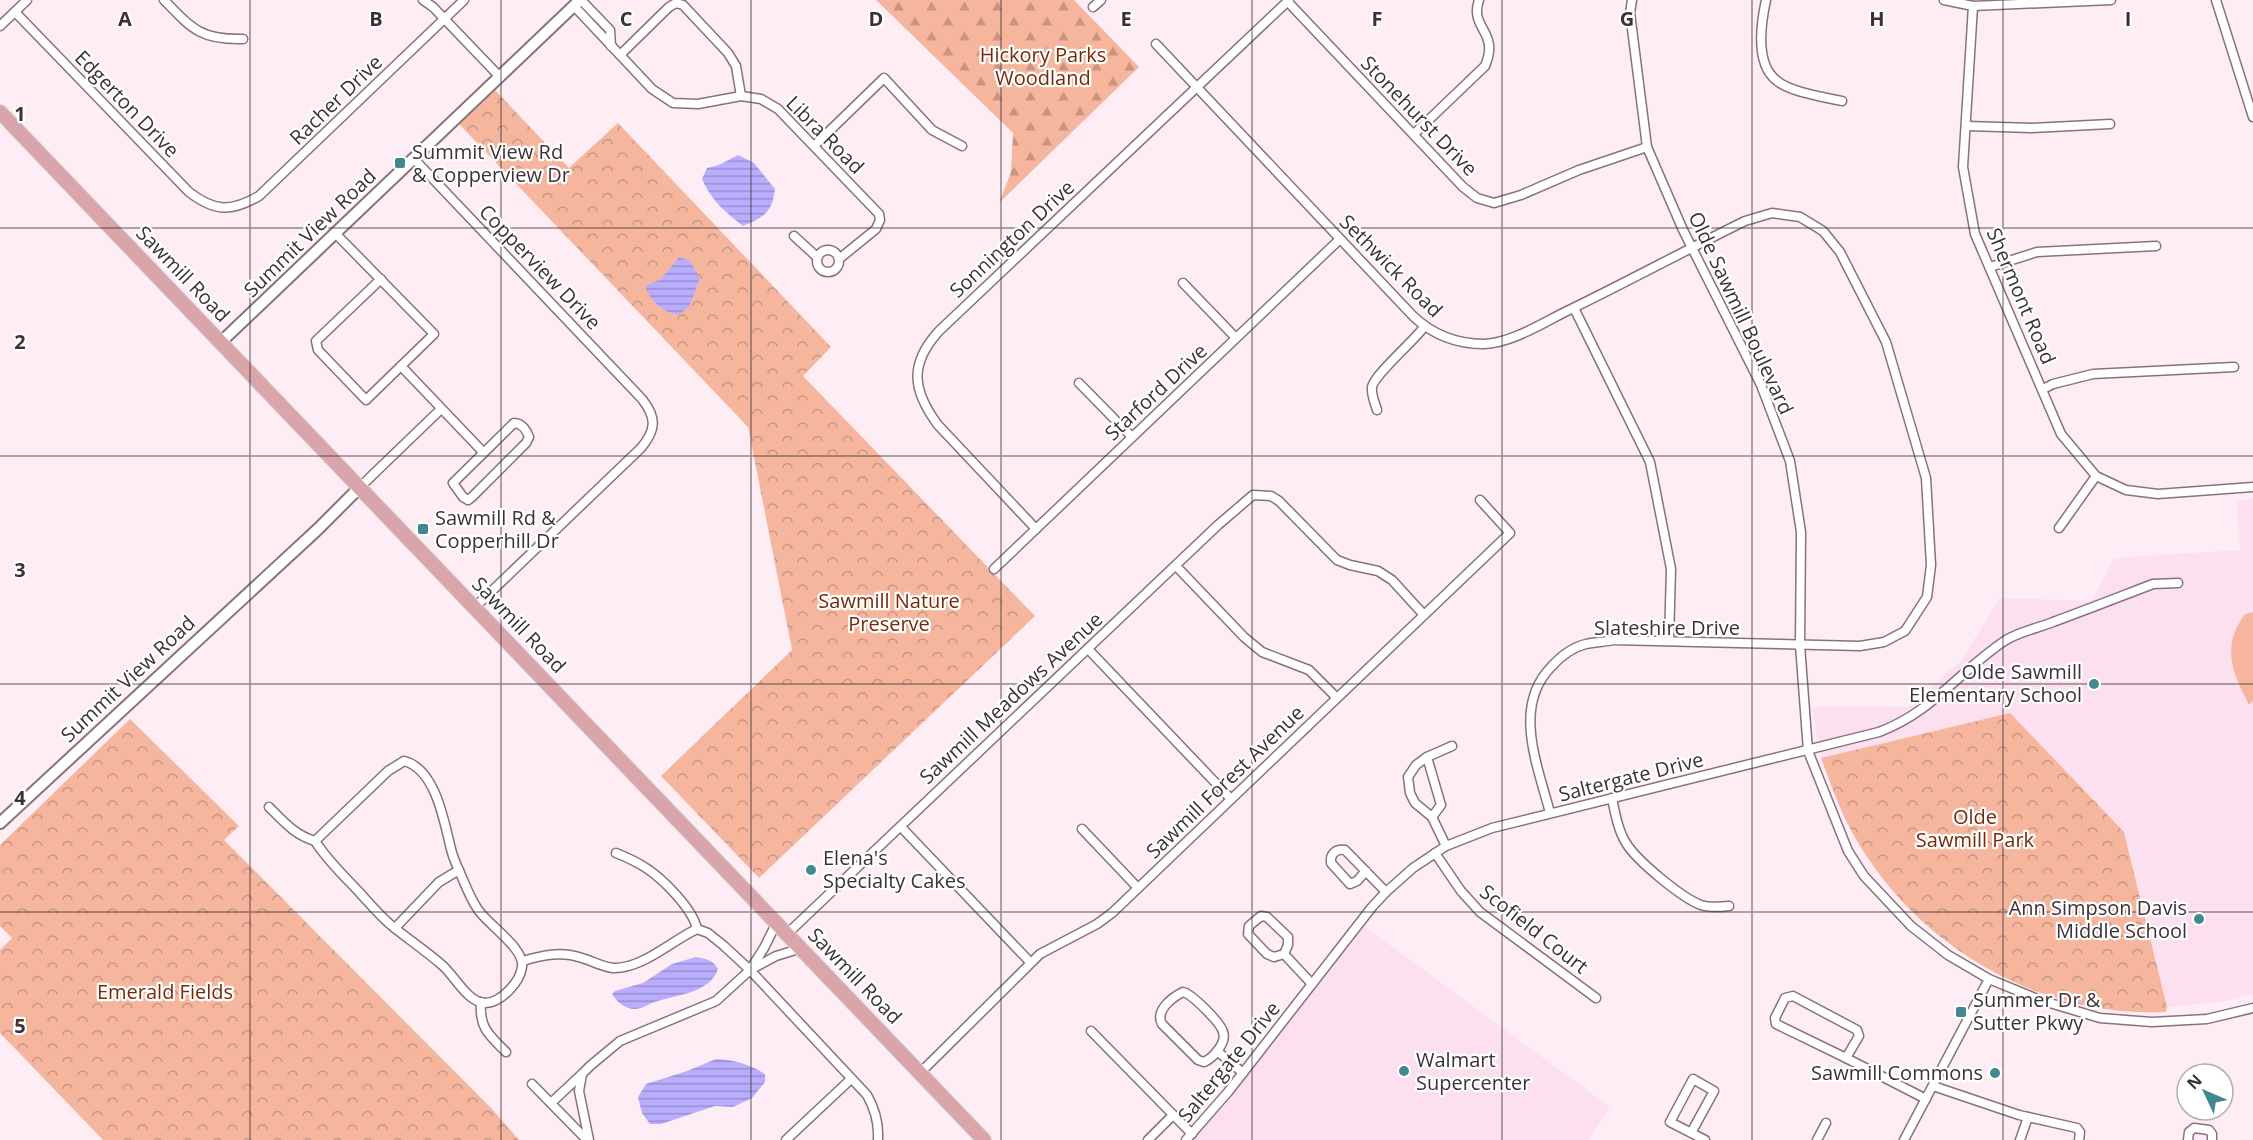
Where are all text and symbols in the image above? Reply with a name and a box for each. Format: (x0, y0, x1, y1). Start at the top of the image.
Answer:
text: A (118, 5, 132, 32)
text: B (369, 5, 383, 32)
text: C (620, 5, 633, 32)
text: D (869, 5, 883, 32)
text: E (1120, 5, 1132, 32)
text: F (1372, 5, 1382, 32)
text: G (1620, 5, 1634, 32)
text: H (1869, 5, 1885, 32)
text: I (2125, 5, 2131, 32)
park label: Hickory Parks Woodland (980, 41, 1106, 91)
street label: Edgerton Drive (69, 44, 185, 163)
street label: Racher Drive (284, 49, 388, 151)
street label: Stonehurst Drive (1355, 50, 1484, 182)
street label: Libra Road (780, 90, 870, 180)
text: 1 (14, 100, 26, 127)
place label: Summit View Rd & Copperview Dr (412, 138, 570, 188)
marker: Summit View Rd & Copperview Dr (393, 156, 407, 170)
street label: Summit View Road (238, 162, 382, 303)
street label: Sonnington Drive (943, 174, 1080, 304)
street label: Copperview Drive (474, 198, 607, 335)
street label: Olde Sawmill Boulevard (1683, 207, 1800, 419)
street label: Sethwick Road (1334, 208, 1449, 323)
street label: Sawmill Road (131, 220, 236, 328)
street label: Shermont Road (1981, 224, 2062, 368)
text: 2 (14, 328, 26, 355)
street label: Starford Drive (1099, 337, 1213, 446)
place label: Sawmill Rd & Copperhill Dr (435, 504, 559, 554)
marker: Sawmill Rd & Copperhill Dr (416, 522, 430, 536)
text: 3 (14, 556, 26, 583)
street label: Sawmill Road (467, 571, 572, 679)
park label: Sawmill Nature Preserve (818, 587, 960, 637)
street label: Sawmill Meadows Avenue (913, 606, 1108, 790)
street label: Summit View Road (55, 609, 201, 748)
street label: Slateshire Drive (1594, 614, 1740, 641)
place label: Olde Sawmill Elementary School (1909, 658, 2082, 708)
marker: Olde Sawmill Elementary School (2087, 677, 2101, 691)
street label: Sawmill Forest Avenue (1140, 699, 1309, 864)
street label: Saltergate Drive (1556, 745, 1706, 808)
text: 4 (14, 784, 26, 811)
park label: Olde Sawmill Park (1916, 803, 2035, 853)
place label: Elena's Specialty Cakes (823, 844, 966, 894)
marker: Elena's Specialty Cakes (804, 863, 818, 877)
street label: Scofield Court (1475, 878, 1594, 979)
place label: Ann Simpson Davis Middle School (2009, 894, 2187, 944)
marker: Ann Simpson Davis Middle School (2192, 912, 2206, 926)
street label: Sawmill Road (803, 922, 908, 1030)
park label: Emerald Fields (97, 978, 233, 1005)
place label: Summer Dr & Sutter Pkwy (1973, 986, 2101, 1036)
street label: Saltergate Drive (1172, 996, 1286, 1128)
marker: Summer Dr & Sutter Pkwy (1954, 1005, 1968, 1019)
text: 5 (14, 1012, 26, 1039)
place label: Walmart Supercenter (1416, 1046, 1530, 1096)
place label: Sawmill Commons (1811, 1059, 1983, 1086)
north arrow (2175, 1062, 2235, 1122)
marker: Walmart Supercenter (1397, 1064, 1411, 1078)
marker: Sawmill Commons (1988, 1066, 2002, 1080)
text: N (2182, 1069, 2207, 1094)

